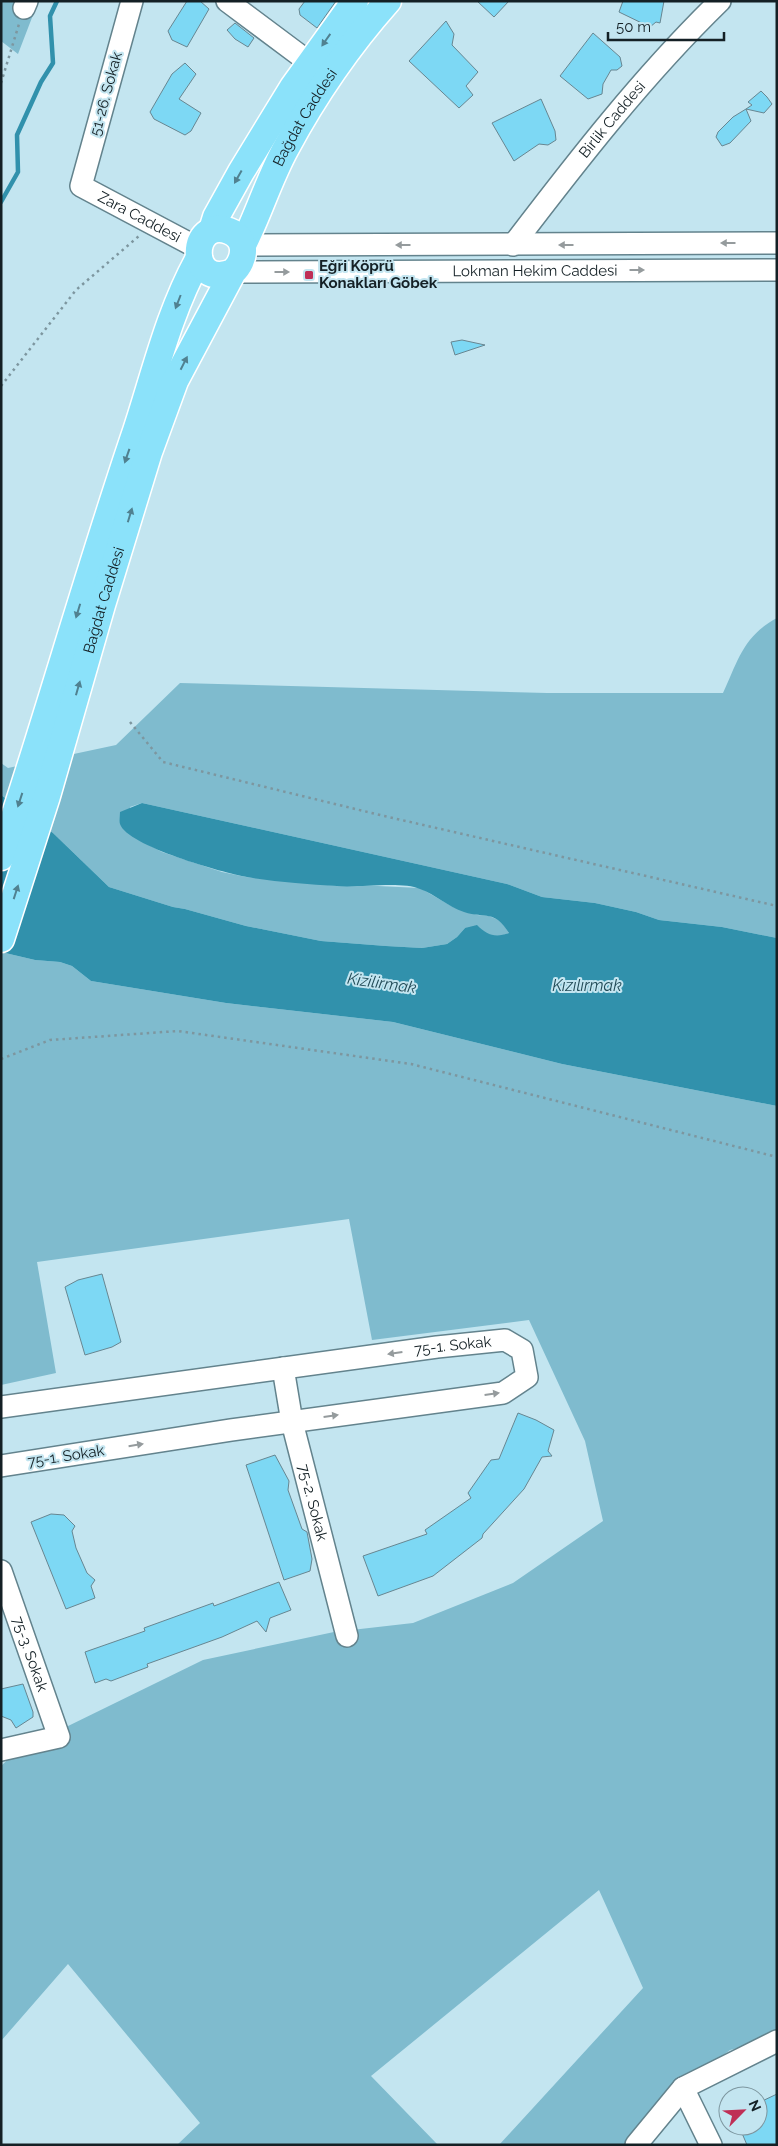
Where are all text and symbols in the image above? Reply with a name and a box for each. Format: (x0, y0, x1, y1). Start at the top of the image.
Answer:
scale bar (608, 10, 724, 42)
text: 50 m (616, 18, 651, 36)
one-way arrow (321, 33, 331, 47)
street label: 51-26. Sokak (86, 50, 126, 138)
street label: Bağdat Caddesi (269, 65, 341, 169)
street label: Birlik Caddesi (575, 77, 649, 161)
one-way arrow (234, 171, 243, 184)
street label: Zara Caddesi (95, 188, 184, 246)
one-way arrow (720, 239, 736, 247)
one-way arrow (395, 241, 411, 249)
one-way arrow (557, 241, 573, 249)
place label: Eğri Köprü Konakları Göbek (319, 257, 438, 292)
street label: Lokman Hekim Caddesi (452, 262, 618, 280)
one-way arrow (629, 266, 645, 274)
one-way arrow (274, 268, 290, 276)
marker: Eğri Köprü Konakları Göbek (303, 269, 315, 281)
one-way arrow (174, 294, 181, 309)
one-way arrow (180, 355, 188, 370)
one-way arrow (123, 449, 131, 464)
one-way arrow (126, 508, 134, 523)
street label: Bağdat Caddesi (79, 545, 128, 656)
one-way arrow (74, 603, 82, 618)
one-way arrow (74, 680, 82, 695)
one-way arrow (16, 793, 23, 808)
one-way arrow (13, 885, 20, 900)
water label: Kizilirmak (346, 969, 418, 997)
water label: Kızılırmak (552, 976, 622, 995)
street label: 75-1. Sokak (413, 1332, 492, 1359)
one-way arrow (386, 1349, 402, 1357)
one-way arrow (485, 1390, 501, 1398)
one-way arrow (324, 1412, 340, 1420)
street label: 75-1. Sokak (26, 1441, 106, 1471)
one-way arrow (128, 1441, 144, 1449)
street label: 75-2. Sokak (294, 1462, 331, 1543)
street label: 75-3. Sokak (9, 1614, 51, 1694)
north arrow (718, 2086, 768, 2136)
text: N (745, 2098, 764, 2114)

